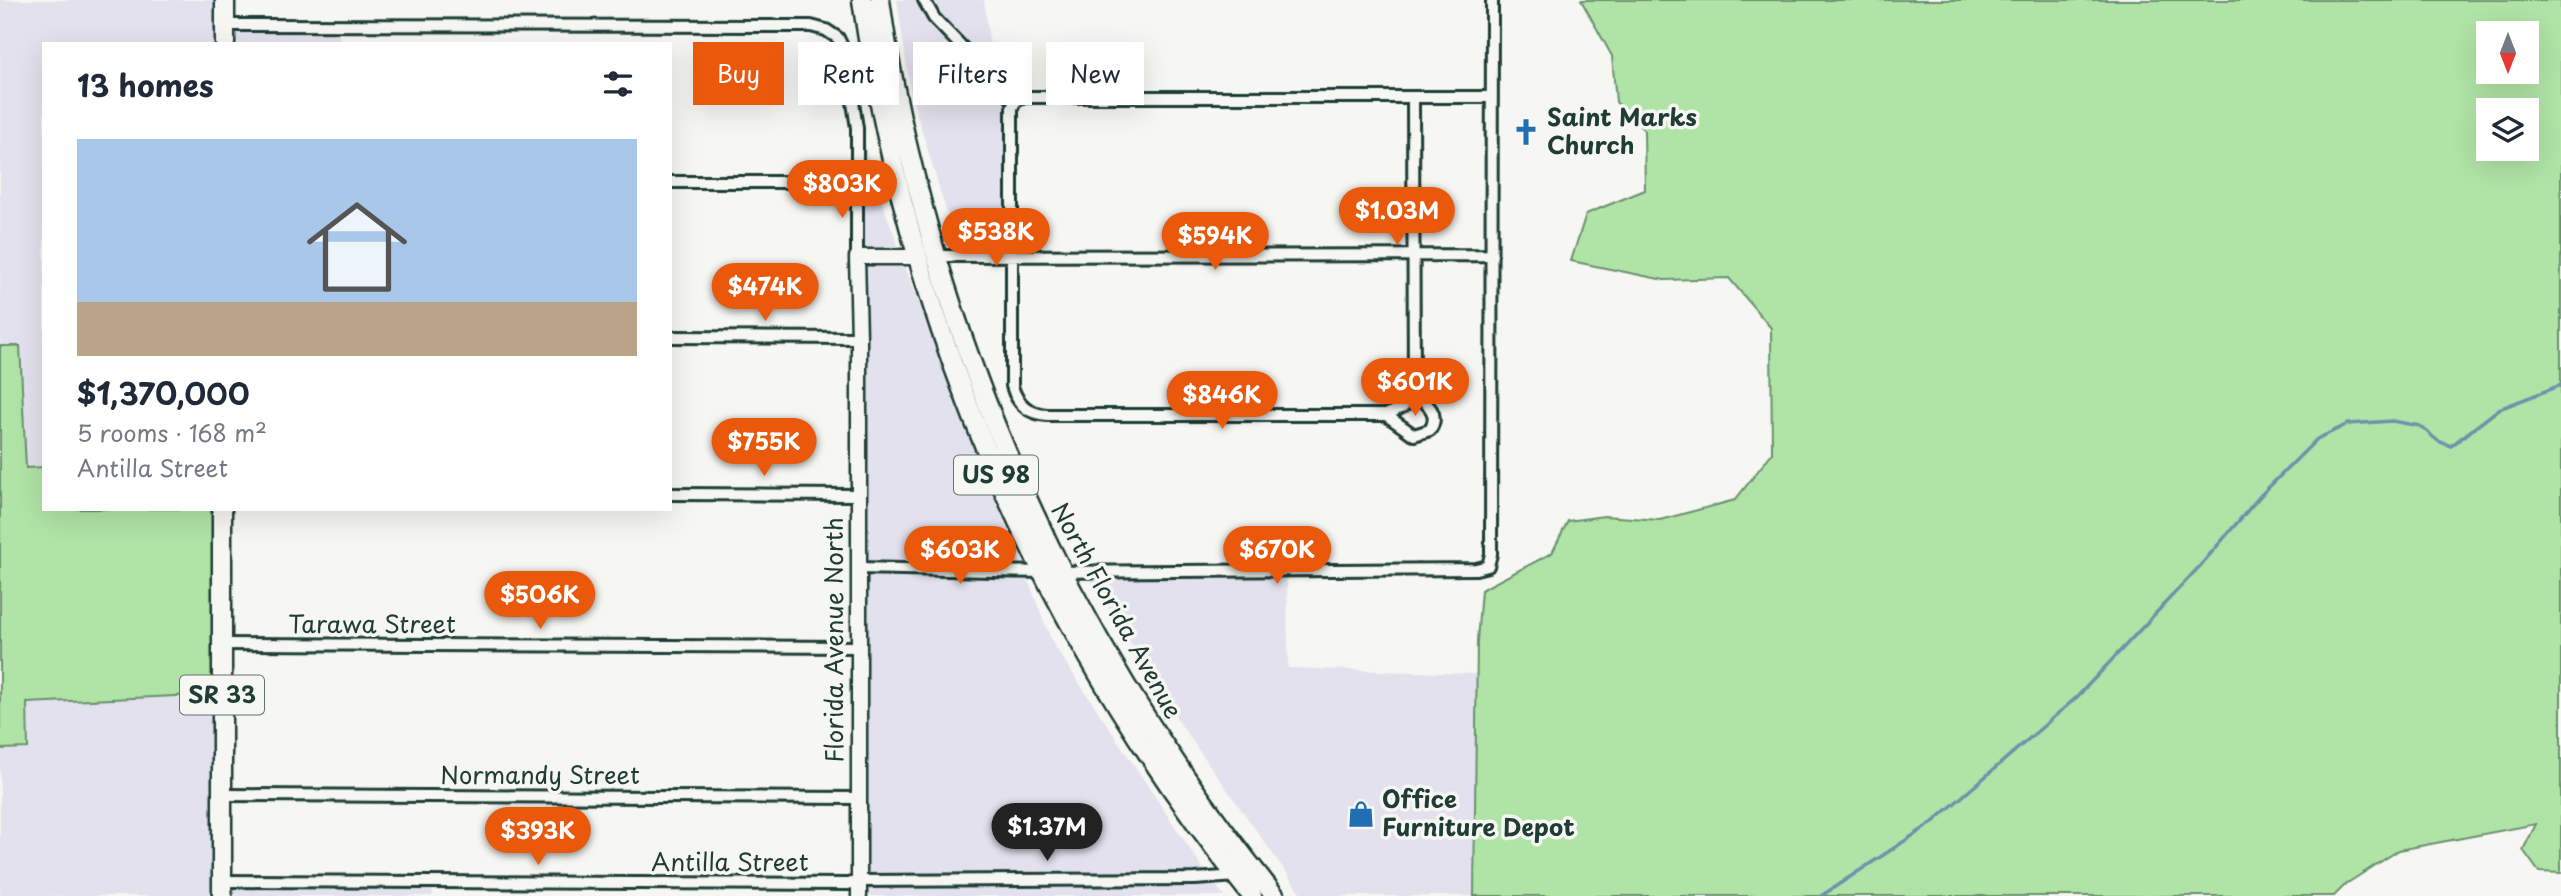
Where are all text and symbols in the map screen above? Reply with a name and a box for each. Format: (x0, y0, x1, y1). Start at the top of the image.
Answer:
north arrow (2476, 21, 2539, 84)
map controls (2476, 21, 2539, 161)
chip: Buy (693, 42, 784, 105)
chip: Rent (798, 42, 899, 105)
chip: Filters (913, 42, 1032, 105)
chip: New (1046, 42, 1144, 105)
text: 13 homes (77, 62, 214, 107)
icon: filters (599, 65, 637, 103)
place label: Saint Marks Church (1547, 98, 1697, 162)
button: layers (2476, 98, 2539, 161)
church icon: Saint Marks Church (1511, 117, 1541, 147)
pin: $803K (793, 160, 891, 220)
text: $803K (803, 165, 881, 200)
icon: home (294, 184, 420, 310)
pin: $1.03M (1340, 188, 1454, 247)
text: $1.03M (1355, 192, 1439, 227)
pin: $538K (947, 208, 1045, 268)
pin: $594K (1166, 212, 1264, 272)
text: $538K (958, 213, 1034, 248)
text: $594K (1178, 217, 1252, 252)
pin: $474K (716, 264, 814, 323)
text: $474K (728, 268, 802, 303)
pin: $601K (1366, 358, 1464, 418)
text: $601K (1377, 363, 1453, 398)
text: $1,370,000 (77, 370, 250, 415)
pin: $846K (1173, 372, 1271, 431)
text: $846K (1183, 376, 1261, 411)
text: 5 rooms · 168 m² (77, 415, 267, 450)
pin: $755K (715, 419, 813, 478)
text: $755K (728, 423, 800, 458)
text: Antilla Street (77, 450, 228, 485)
road number: US 98 (954, 456, 1038, 495)
street label: North Florida Avenue (1043, 495, 1192, 725)
street label: Florida Avenue North (815, 517, 851, 763)
pin: $603K (911, 526, 1009, 586)
pin: $670K (1228, 526, 1326, 586)
text: $603K (920, 531, 1000, 566)
text: $670K (1239, 531, 1315, 566)
pin: $506K (491, 572, 589, 631)
text: $506K (500, 576, 580, 611)
street label: Tarawa Street (288, 605, 456, 641)
road number: SR 33 (180, 676, 264, 715)
street label: Normandy Street (440, 756, 640, 792)
place label: Office Furniture Depot (1382, 780, 1575, 844)
shop icon: Office Furniture Depot (1346, 799, 1376, 829)
pin: $1.37M (990, 804, 1104, 863)
pin: $393K (489, 808, 587, 867)
text: $1.37M (1007, 808, 1087, 843)
text: $393K (501, 812, 575, 847)
street label: Antilla Street (651, 843, 809, 879)

